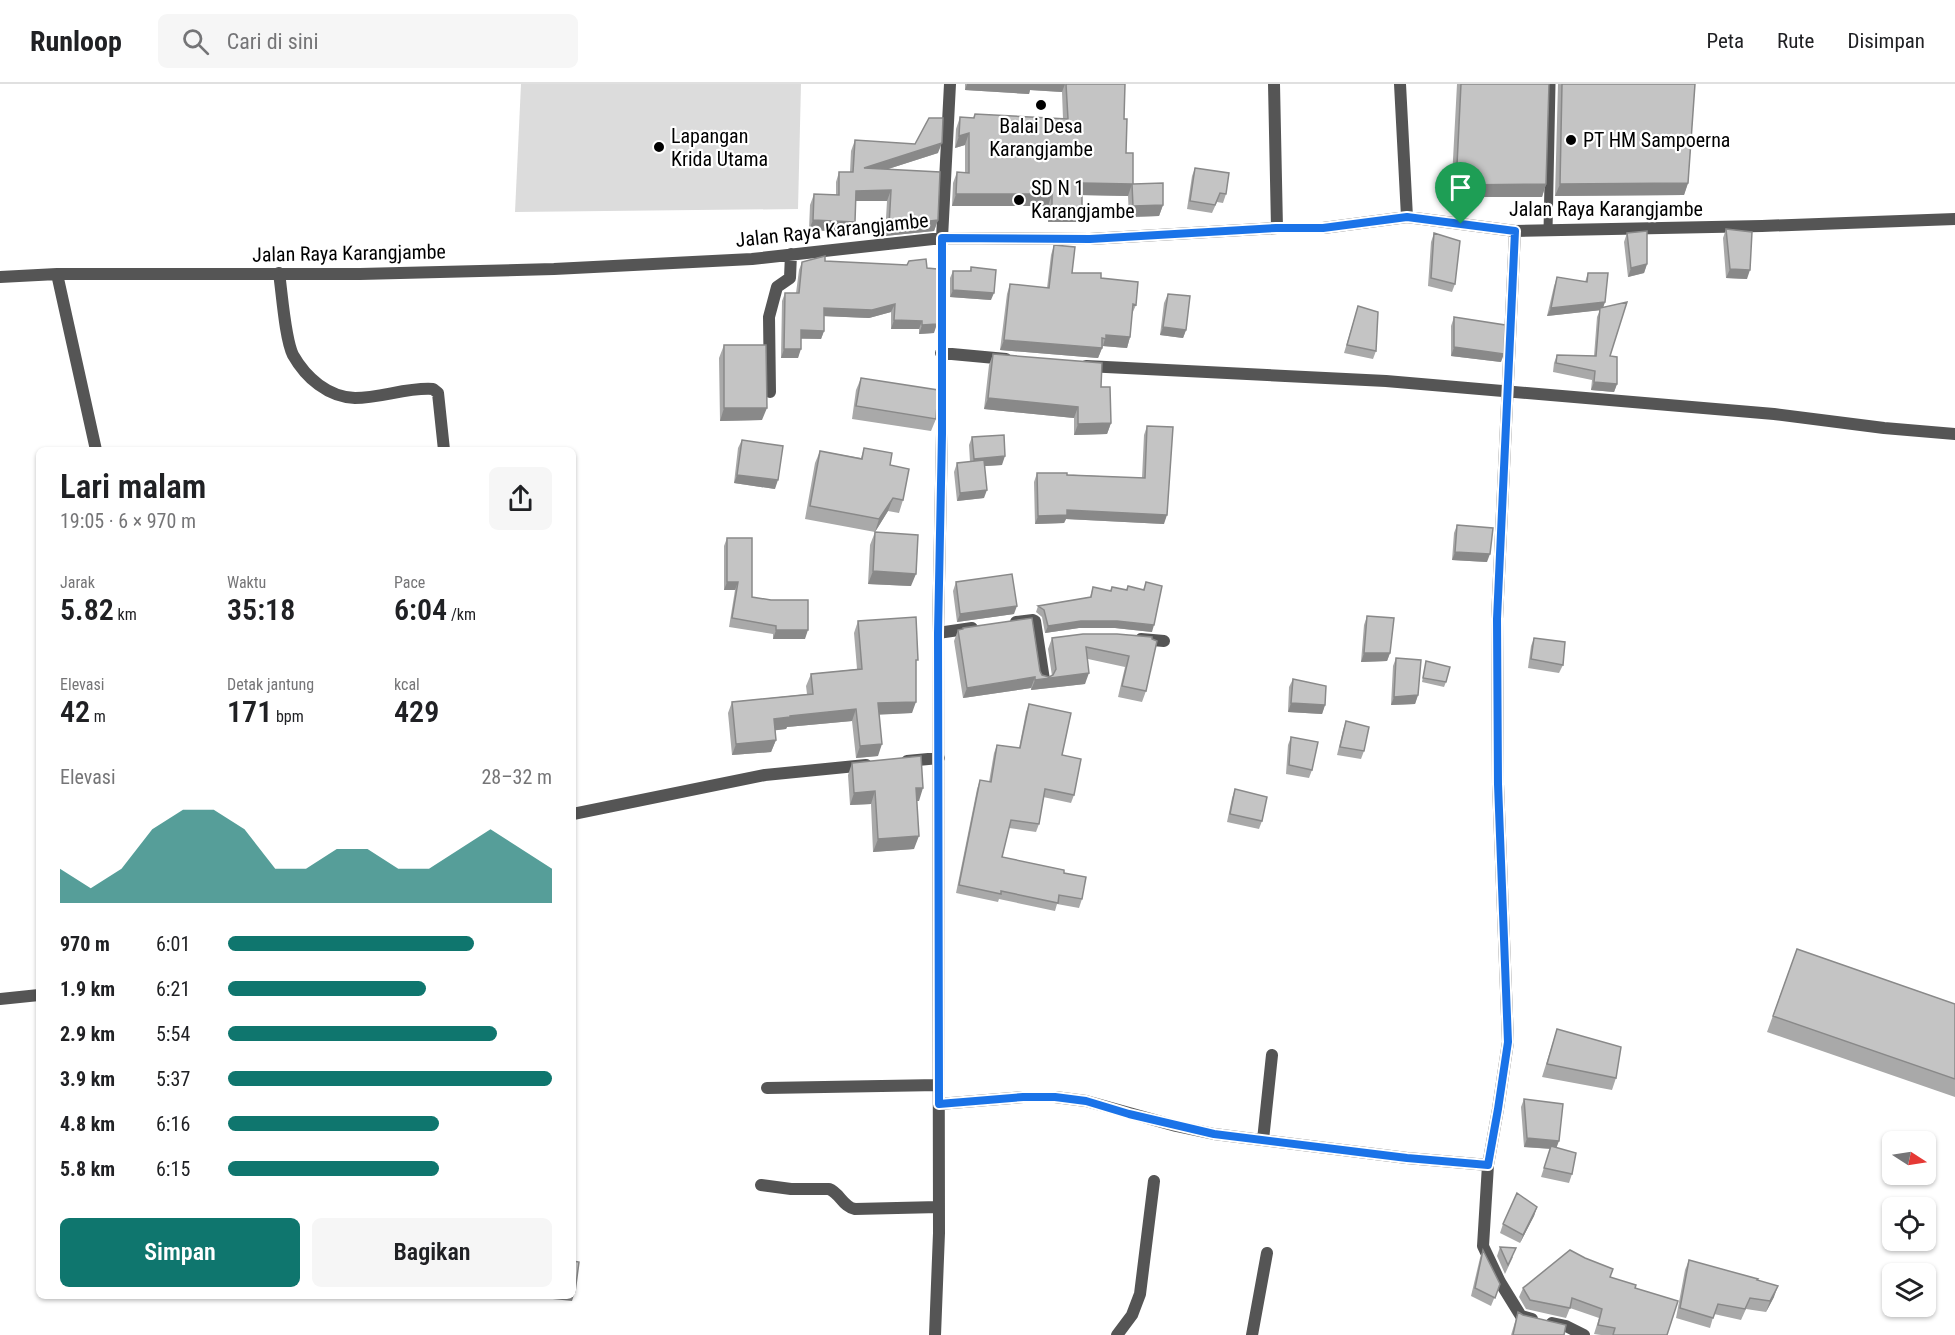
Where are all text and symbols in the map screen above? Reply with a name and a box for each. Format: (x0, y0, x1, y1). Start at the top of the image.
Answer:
search box (158, 14, 578, 68)
text: Runloop (30, 25, 122, 58)
icon: search (179, 25, 212, 58)
text: Cari di sini (227, 29, 318, 54)
text: Peta (1706, 29, 1744, 53)
text: Rute (1777, 29, 1814, 53)
text: Disimpan (1847, 29, 1925, 53)
marker: Balai Desa Karangjambe (1034, 98, 1048, 112)
place label: Balai Desa Karangjambe (989, 114, 1093, 161)
place label: Lapangan Krida Utama (671, 124, 768, 171)
place label: PT HM Sampoerna (1583, 128, 1730, 152)
marker: PT HM Sampoerna (1564, 133, 1578, 147)
marker: Lapangan Krida Utama (652, 140, 666, 154)
pin (1435, 162, 1486, 224)
icon: arrive (1444, 171, 1477, 204)
place label: SD N 1 Karangjambe (1031, 176, 1135, 223)
marker: SD N 1 Karangjambe (1012, 193, 1026, 207)
street label: Jalan Raya Karangjambe (1509, 197, 1703, 221)
street label: Jalan Raya Karangjambe (734, 208, 930, 252)
street label: Jalan Raya Karangjambe (252, 239, 446, 267)
text: Lari malam (60, 467, 206, 506)
button: share (489, 467, 552, 530)
text: 19:05 · 6 × 970 m (60, 509, 196, 533)
text: Jarak (60, 573, 95, 592)
text: Waktu (227, 573, 266, 592)
text: Pace (394, 573, 425, 592)
text: 5.82 (60, 592, 114, 627)
text: 35:18 (227, 592, 295, 627)
text: 6:04 (394, 592, 447, 627)
text: km (114, 605, 137, 624)
text: /km (447, 605, 476, 624)
text: Elevasi (60, 675, 104, 694)
text: Detak jantung (227, 675, 314, 694)
text: kcal (394, 675, 420, 694)
text: 42 (60, 694, 90, 729)
text: 171 (227, 694, 272, 729)
text: 429 (394, 694, 439, 729)
text: m (90, 707, 106, 726)
text: bpm (272, 707, 304, 726)
text: Elevasi (60, 765, 115, 789)
text: 28–32 m (481, 765, 552, 789)
text: 970 m (60, 932, 110, 956)
text: 6:01 (156, 932, 190, 956)
text: 1.9 km (60, 977, 115, 1001)
text: 6:21 (156, 977, 190, 1001)
text: 2.9 km (60, 1022, 115, 1046)
text: 5:54 (156, 1022, 190, 1046)
text: 3.9 km (60, 1067, 115, 1091)
text: 5:37 (156, 1067, 190, 1091)
text: 4.8 km (60, 1112, 115, 1136)
text: 6:16 (156, 1112, 190, 1136)
north arrow (1882, 1131, 1936, 1185)
map controls (1882, 1131, 1936, 1317)
text: 5.8 km (60, 1157, 115, 1181)
text: 6:15 (156, 1157, 190, 1181)
button: locate (1882, 1197, 1936, 1251)
button: Simpan (60, 1218, 300, 1287)
button: Bagikan (312, 1218, 552, 1287)
button: layers (1882, 1263, 1936, 1317)

